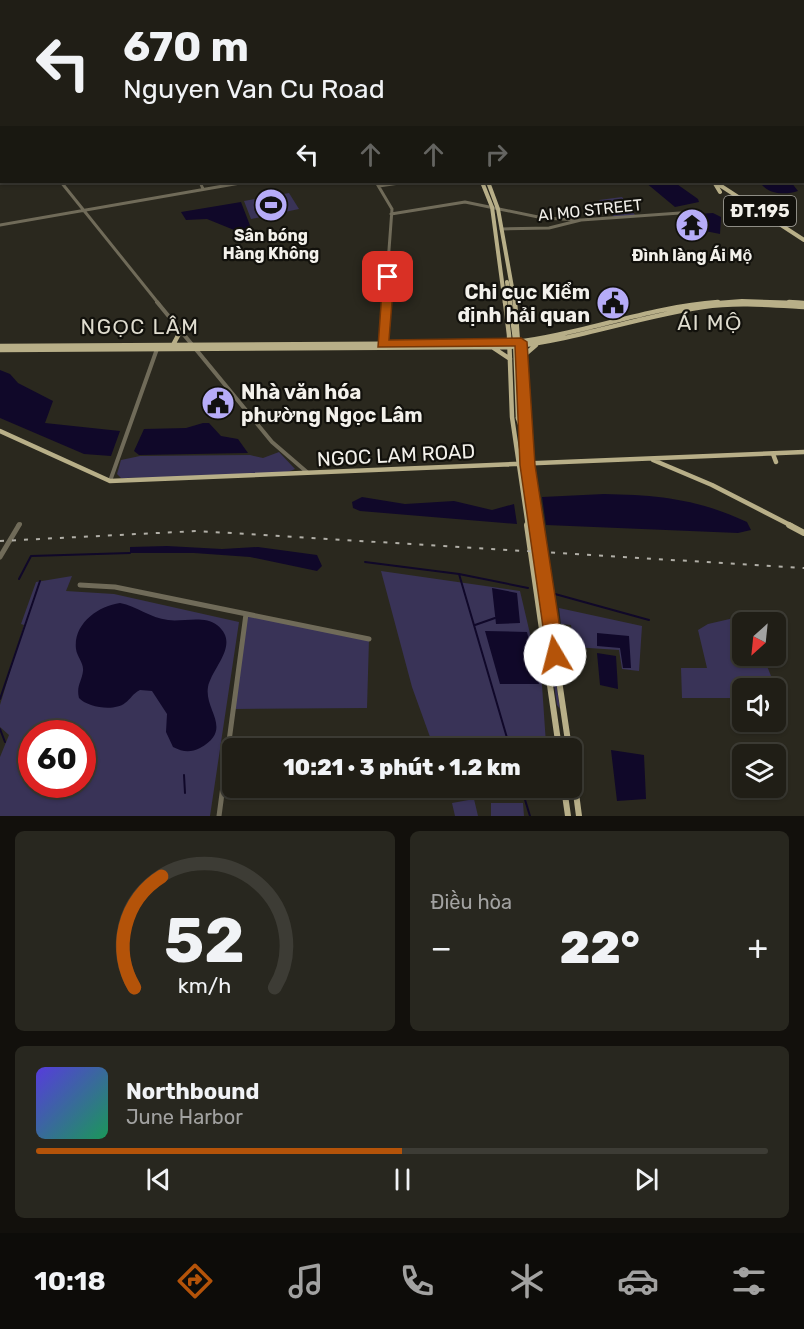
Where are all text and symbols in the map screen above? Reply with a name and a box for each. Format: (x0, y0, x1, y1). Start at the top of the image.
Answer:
text: 670 m (123, 22, 249, 72)
icon: left (24, 24, 102, 102)
text: Nguyen Van Cu Road (123, 73, 385, 105)
icon: left (291, 138, 324, 171)
icon: ahead (354, 138, 387, 171)
icon: ahead (417, 138, 450, 171)
icon: right (480, 138, 513, 171)
sports icon: Sân bóng Hàng Không (253, 187, 289, 223)
street label: AI MO STREET (537, 195, 643, 225)
road number: ĐT.195 (724, 196, 796, 226)
temple icon: Đình làng Ái Mộ (674, 207, 710, 243)
place label: Sân bóng Hàng Không (223, 226, 319, 263)
place label: Đình làng Ái Mộ (632, 245, 752, 265)
pin (362, 251, 413, 302)
icon: arrive (371, 260, 404, 293)
place label: Chi cục Kiểm định hải quan (458, 280, 590, 327)
public building icon: Chi cục Kiểm định hải quan (595, 285, 631, 321)
district label: ÁI MỘ (677, 310, 743, 335)
district label: NGỌC LÂM (81, 314, 199, 339)
place label: Nhà văn hóa phường Ngọc Lâm (241, 380, 423, 427)
public building icon: Nhà văn hóa phường Ngọc Lâm (200, 385, 236, 421)
street label: NGOC LAM ROAD (316, 439, 476, 471)
north arrow (732, 612, 786, 666)
map controls (732, 612, 786, 798)
position arrow (523, 623, 587, 687)
button: sound (732, 678, 786, 732)
speed limit sign: 60 (18, 720, 96, 798)
button: layers (732, 744, 786, 798)
text: 10:21 · 3 phút · 1.2 km (283, 754, 521, 781)
text: Điều hòa (431, 890, 512, 914)
text: 52 (164, 904, 245, 978)
text: 22° (560, 921, 640, 974)
text: − (431, 928, 452, 967)
text: + (747, 928, 768, 967)
text: km/h (178, 973, 232, 998)
text: Northbound (126, 1078, 259, 1105)
text: June Harbor (126, 1105, 243, 1129)
icon: previous (142, 1163, 175, 1196)
icon: pause (386, 1163, 419, 1196)
icon: next (630, 1163, 663, 1196)
icon: directions (174, 1260, 216, 1302)
icon: music (285, 1260, 327, 1302)
icon: phone (396, 1260, 438, 1302)
icon: climate (506, 1260, 548, 1302)
icon: car (617, 1260, 659, 1302)
icon: filters (728, 1260, 770, 1302)
text: 10:18 (34, 1265, 106, 1297)

